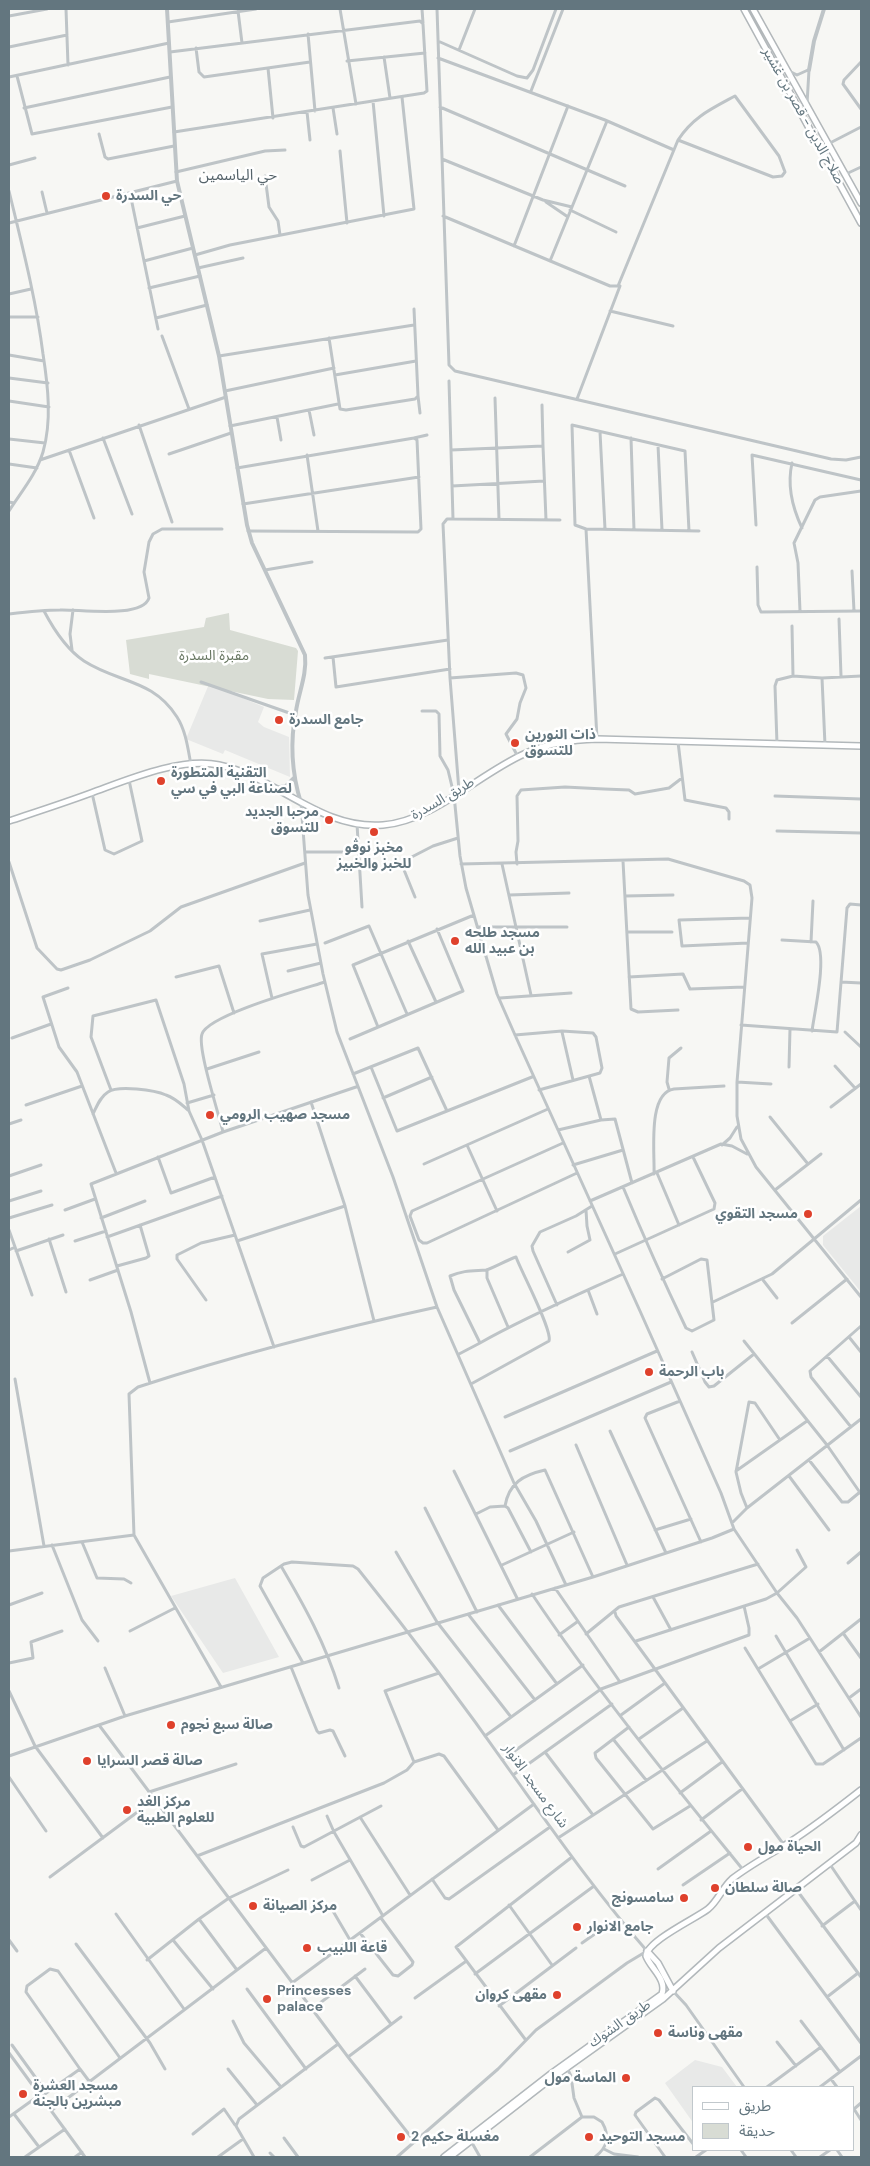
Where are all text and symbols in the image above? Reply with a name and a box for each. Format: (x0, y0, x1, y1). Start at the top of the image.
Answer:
street label: صلاح الدين - قصر بن غشير (758, 45, 848, 187)
district label: حي الياسمين (199, 167, 277, 185)
place label: حي السدرة (116, 188, 181, 204)
marker: حي السدرة (100, 190, 112, 202)
park label: مقبرة السدرة (179, 648, 249, 664)
place label: جامع السدرة (289, 712, 364, 728)
marker: جامع السدرة (273, 714, 285, 726)
place label: ذات النورين للتسوق (525, 727, 596, 760)
marker: ذات النورين للتسوق (509, 737, 521, 749)
place label: التقنية المتطورة لصناعة البي في سي (171, 765, 292, 798)
street label: طريق السدرة (408, 774, 478, 824)
marker: التقنية المتطورة لصناعة البي في سي (155, 775, 167, 787)
place label: مرحبا الجديد للتسوق (245, 804, 319, 836)
marker: مرحبا الجديد للتسوق (323, 814, 335, 826)
marker: مخبز نوڤو للخبز والخبيز (368, 826, 380, 838)
place label: مخبز نوڤو للخبز والخبيز (337, 840, 411, 872)
place label: مسجد طلحه بن عبيد الله (465, 925, 540, 958)
marker: مسجد طلحه بن عبيد الله (449, 935, 461, 947)
place label: مسجد صهيب الرومي (220, 1107, 350, 1123)
marker: مسجد صهيب الرومي (204, 1109, 216, 1121)
place label: مسجد التقوي (715, 1206, 798, 1222)
marker: مسجد التقوي (802, 1208, 814, 1220)
place label: باب الرحمة (659, 1364, 725, 1380)
marker: باب الرحمة (643, 1366, 655, 1378)
place label: صالة سبع نجوم (181, 1717, 273, 1733)
marker: صالة سبع نجوم (165, 1719, 177, 1731)
street label: شارع مسجد الانوار (499, 1740, 571, 1832)
place label: صالة قصر السرايا (97, 1753, 203, 1769)
marker: صالة قصر السرايا (81, 1755, 93, 1767)
place label: مركز الغد للعلوم الطبية (137, 1794, 214, 1826)
marker: مركز الغد للعلوم الطبية (121, 1804, 133, 1816)
place label: الحياة مول (758, 1839, 821, 1855)
marker: الحياة مول (742, 1841, 754, 1853)
place label: صالة سلطان (725, 1880, 802, 1896)
marker: صالة سلطان (709, 1882, 721, 1894)
place label: سامسونج (612, 1890, 674, 1906)
marker: سامسونج (678, 1892, 690, 1904)
place label: مركز الصيانة (263, 1898, 337, 1914)
marker: مركز الصيانة (247, 1900, 259, 1912)
place label: جامع الانوار (587, 1919, 654, 1935)
marker: جامع الانوار (571, 1921, 583, 1933)
place label: قاعة اللبيب (317, 1940, 387, 1956)
marker: قاعة اللبيب (301, 1942, 313, 1954)
place label: Princesses palace (277, 1983, 351, 2015)
place label: مقهى كروان (475, 1987, 547, 2003)
marker: مقهى كروان (551, 1989, 563, 2001)
marker: Princesses palace (261, 1993, 273, 2005)
street label: طريق الشوك (586, 1997, 654, 2051)
place label: مقهى وناسة (668, 2025, 743, 2041)
marker: مقهى وناسة (652, 2027, 664, 2039)
place label: الماسة مول (545, 2070, 616, 2086)
marker: الماسة مول (620, 2072, 632, 2084)
place label: مسجد العشرة مبشرين بالجنة (33, 2078, 122, 2110)
legend (692, 2086, 855, 2151)
marker: مسجد العشرة مبشرين بالجنة (17, 2088, 29, 2100)
text: طريق (739, 2096, 771, 2116)
text: حديقة (739, 2121, 775, 2141)
place label: مغسلة حكيم 2 (411, 2129, 499, 2145)
place label: مسجد التوحيد (599, 2129, 685, 2145)
marker: مغسلة حكيم 2 (395, 2131, 407, 2143)
marker: مسجد التوحيد (583, 2131, 595, 2143)

